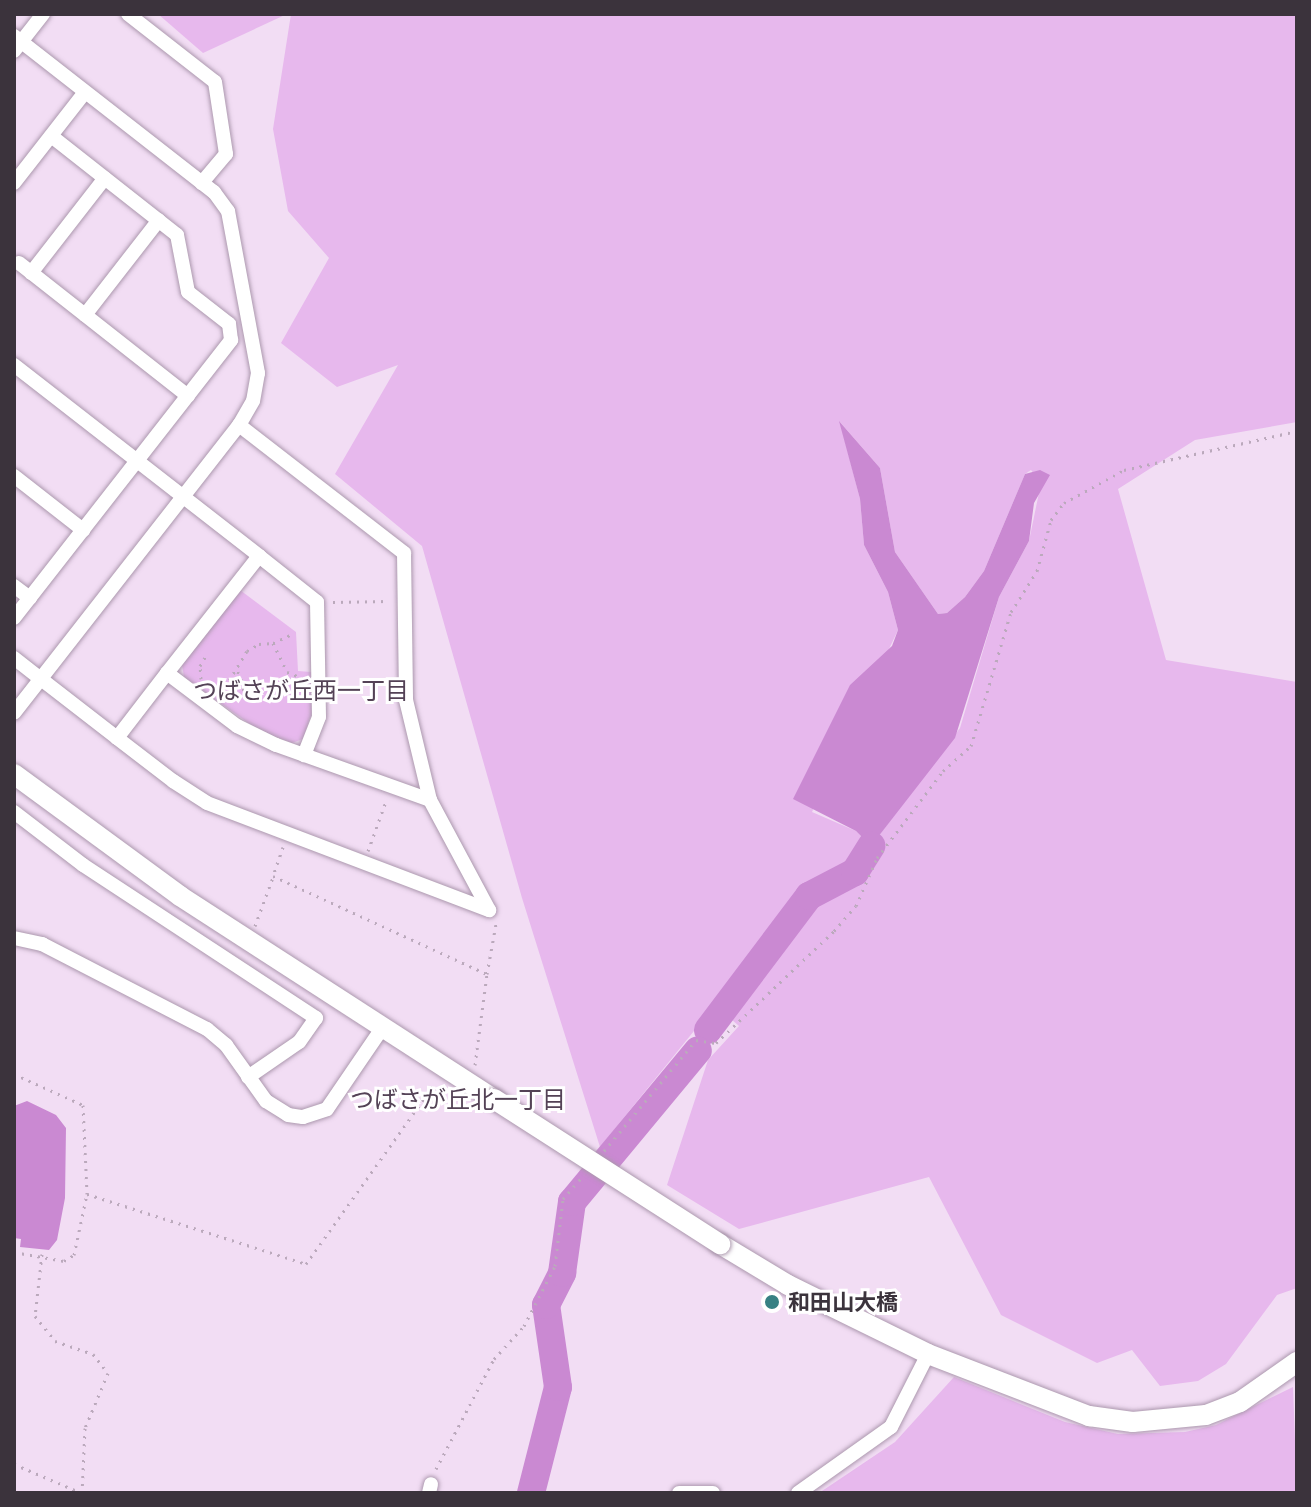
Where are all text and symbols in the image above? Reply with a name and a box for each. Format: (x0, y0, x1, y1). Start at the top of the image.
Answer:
district label: つばさが丘西一丁目 (193, 676, 409, 704)
district label: つばさが丘北一丁目 (350, 1085, 566, 1113)
place label: 和田山大橋 (788, 1289, 898, 1315)
marker: 和田山大橋 (763, 1293, 781, 1311)

